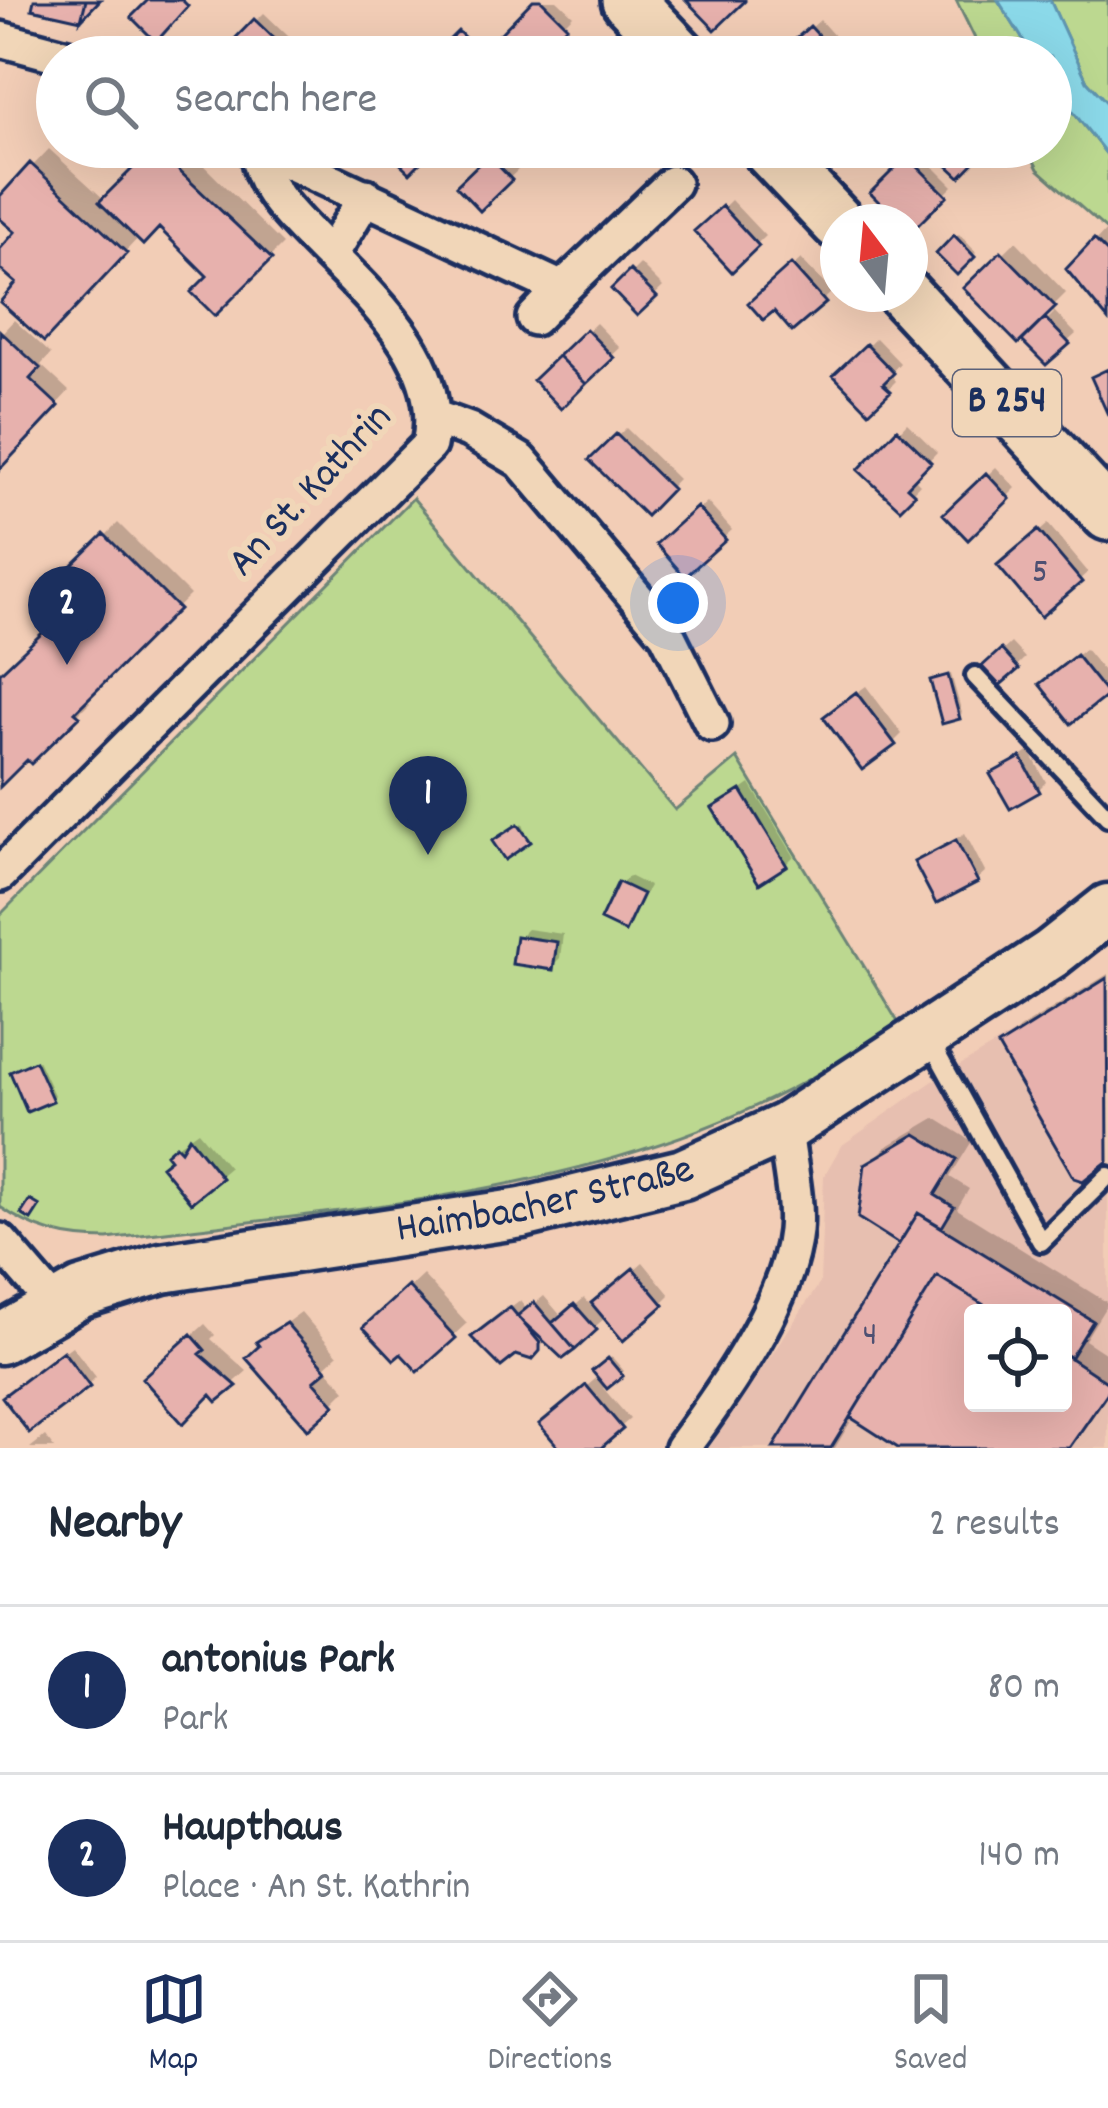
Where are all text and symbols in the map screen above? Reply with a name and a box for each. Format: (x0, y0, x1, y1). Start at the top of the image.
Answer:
search box (36, 36, 1072, 168)
icon: search (78, 69, 144, 135)
text: Search here (174, 70, 377, 134)
north arrow (820, 204, 928, 312)
road number: B 254 (953, 370, 1061, 436)
street label: An St. Kathrin (215, 391, 409, 593)
house number: 5 (1032, 548, 1048, 600)
pin: 2 (28, 566, 106, 665)
your location (648, 573, 708, 633)
pin: 1 (389, 756, 467, 855)
street label: Haimbacher Straße (392, 1142, 705, 1262)
map controls (964, 1304, 1072, 1412)
button: locate (964, 1304, 1072, 1412)
house number: 4 (863, 1311, 877, 1363)
text: Nearby (48, 1490, 181, 1562)
text: 2 results (929, 1499, 1060, 1554)
text: antonius Park (162, 1630, 395, 1694)
text: 1 (83, 1662, 91, 1717)
text: 80 m (987, 1662, 1060, 1717)
text: Park (162, 1694, 228, 1749)
text: Haupthaus (162, 1798, 343, 1862)
text: 2 (78, 1830, 96, 1885)
text: 140 m (978, 1830, 1060, 1885)
text: Place · An St. Kathrin (162, 1862, 470, 1917)
tab: Map (141, 1966, 207, 2085)
tab: Directions (488, 1966, 613, 2085)
tab: Saved (894, 1966, 967, 2085)

